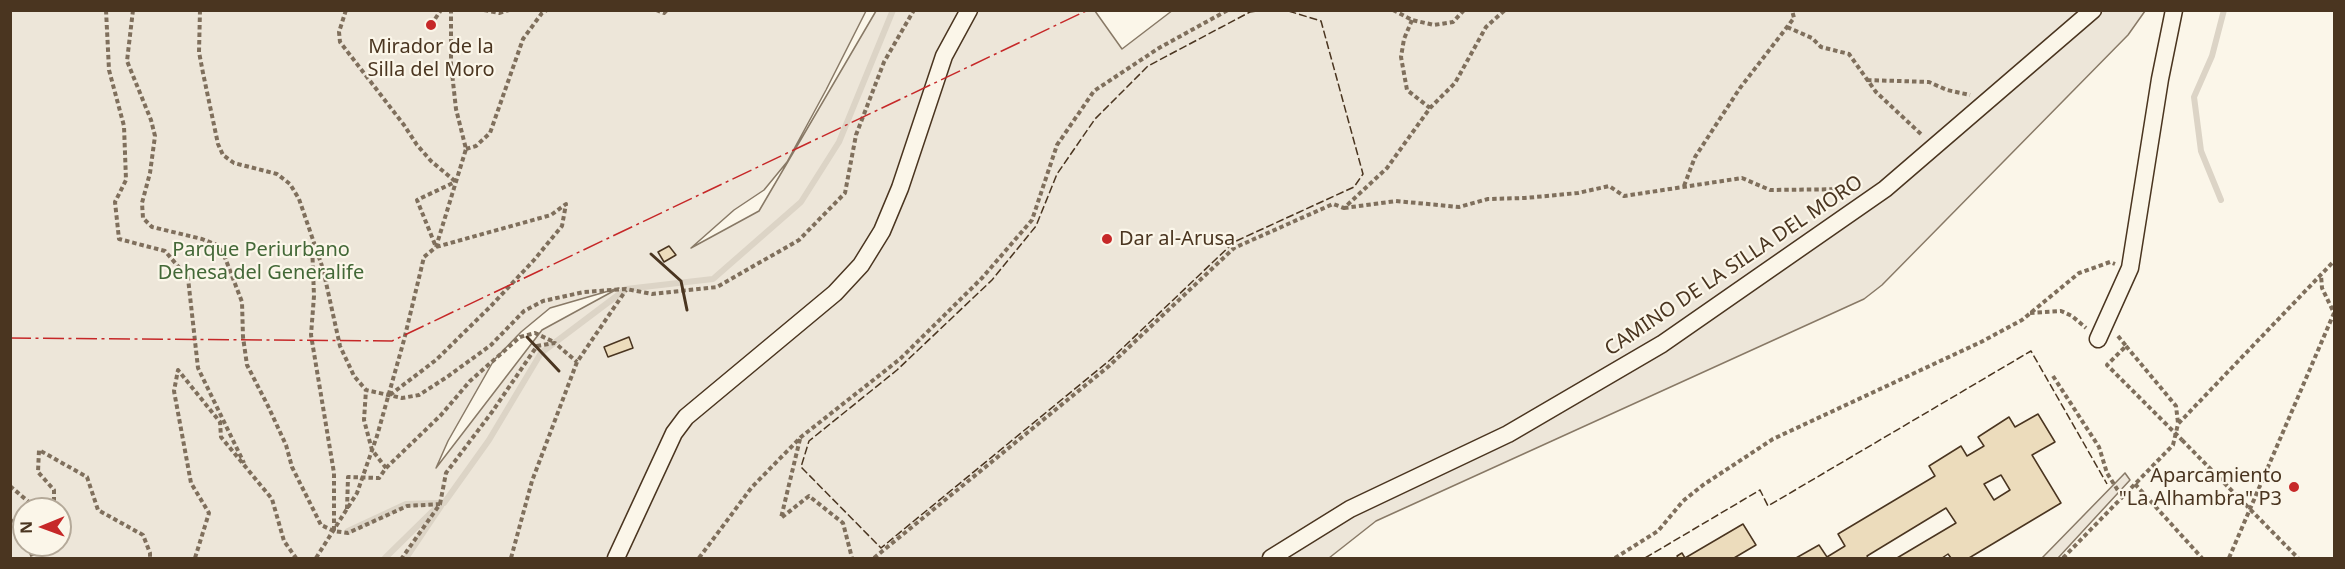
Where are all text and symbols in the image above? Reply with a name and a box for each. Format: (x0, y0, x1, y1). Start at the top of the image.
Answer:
marker: Mirador de la Silla del Moro (424, 18, 438, 32)
place label: Mirador de la Silla del Moro (367, 35, 495, 82)
street label: CAMINO DE LA SILLA DEL MORO (1601, 171, 1867, 361)
place label: Dar al-Arusa (1119, 227, 1235, 251)
marker: Dar al-Arusa (1100, 232, 1114, 246)
park label: Parque Periurbano Dehesa del Generalife (158, 238, 364, 285)
place label: Aparcamiento "La Alhambra" P3 (2119, 464, 2282, 511)
marker: Aparcamiento "La Alhambra" P3 (2287, 480, 2301, 494)
north arrow (12, 497, 72, 557)
text: N (15, 521, 37, 534)

